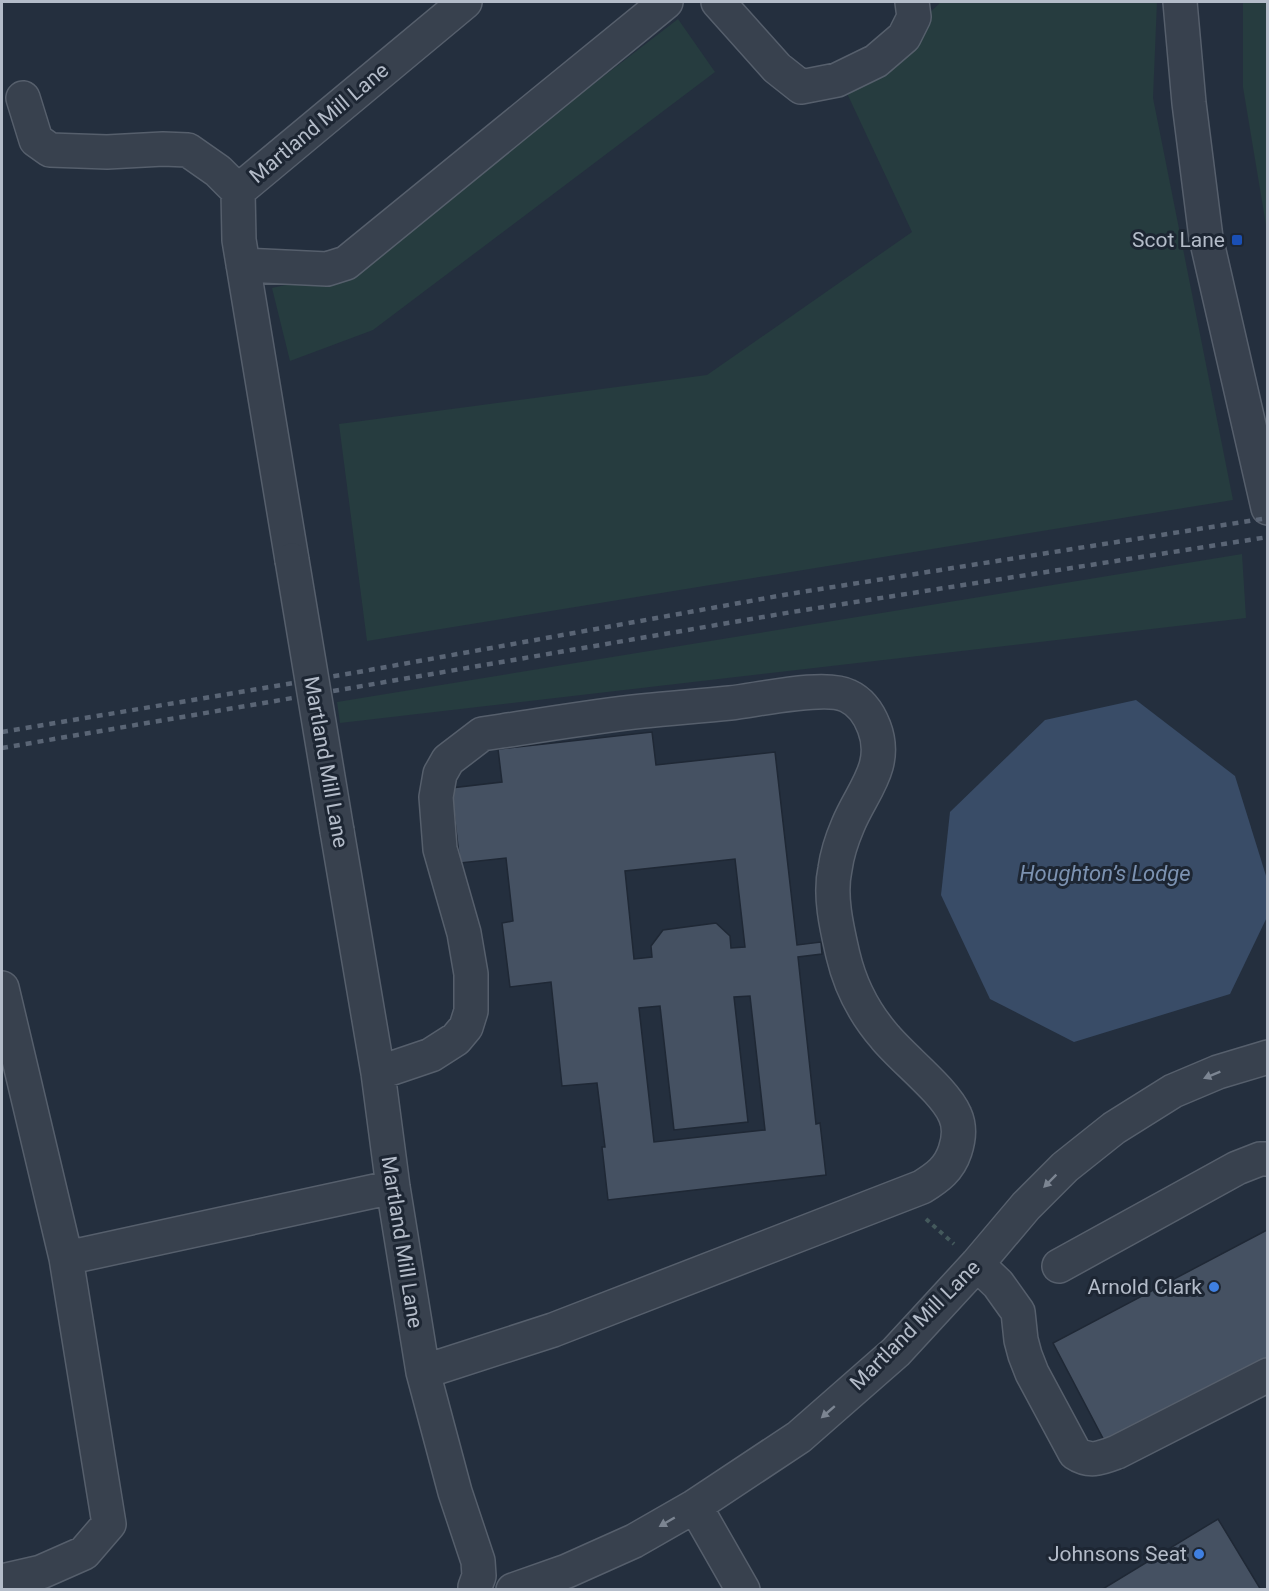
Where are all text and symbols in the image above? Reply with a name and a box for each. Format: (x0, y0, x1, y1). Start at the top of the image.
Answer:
street label: Martland Mill Lane (245, 58, 393, 188)
place label: Scot Lane (1132, 228, 1225, 252)
marker: Scot Lane (1230, 233, 1244, 247)
street label: Martland Mill Lane (299, 674, 353, 850)
water label: Houghton’s Lodge (1019, 861, 1191, 886)
one-way arrow (1203, 1071, 1221, 1080)
street label: Martland Mill Lane (377, 1154, 427, 1330)
one-way arrow (1044, 1174, 1058, 1188)
street label: Martland Mill Lane (845, 1255, 985, 1395)
place label: Arnold Clark (1087, 1275, 1202, 1299)
marker: Arnold Clark (1207, 1280, 1221, 1294)
one-way arrow (821, 1405, 836, 1418)
one-way arrow (659, 1516, 675, 1527)
place label: Johnsons Seat (1048, 1542, 1187, 1566)
marker: Johnsons Seat (1192, 1547, 1206, 1561)

